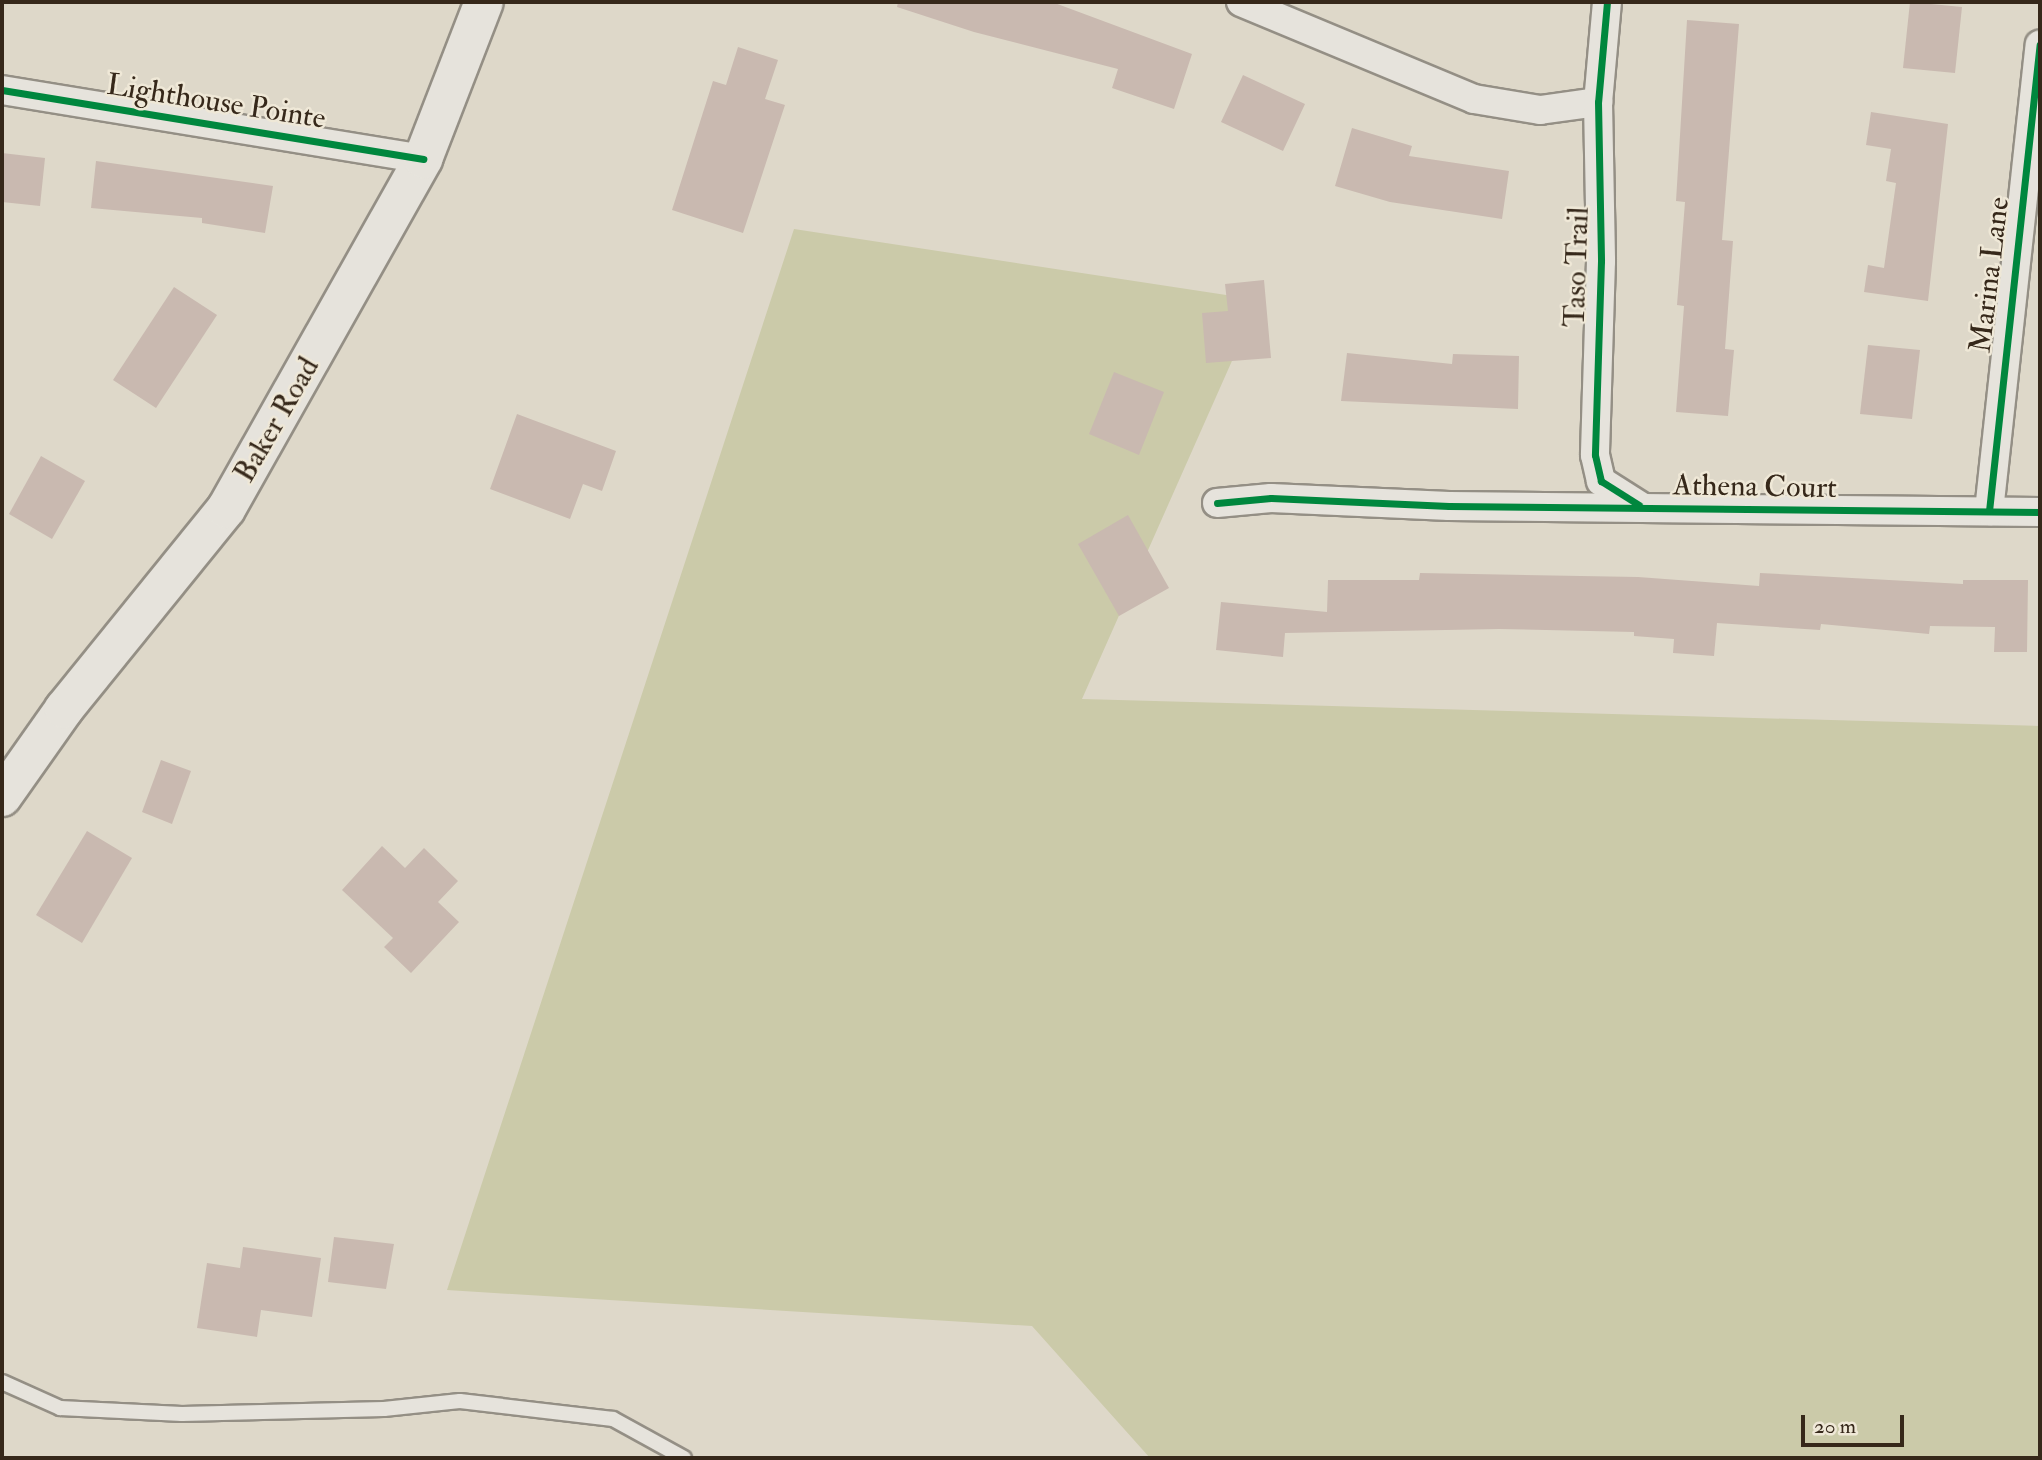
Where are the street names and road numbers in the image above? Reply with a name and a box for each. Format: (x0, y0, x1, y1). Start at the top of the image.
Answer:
street label: Lighthouse Pointe (104, 67, 328, 137)
street label: Marina Lane (1963, 195, 2017, 355)
street label: Taso Trail (1557, 206, 1597, 328)
street label: Baker Road (227, 351, 327, 489)
street label: Athena Court (1673, 468, 1837, 506)

